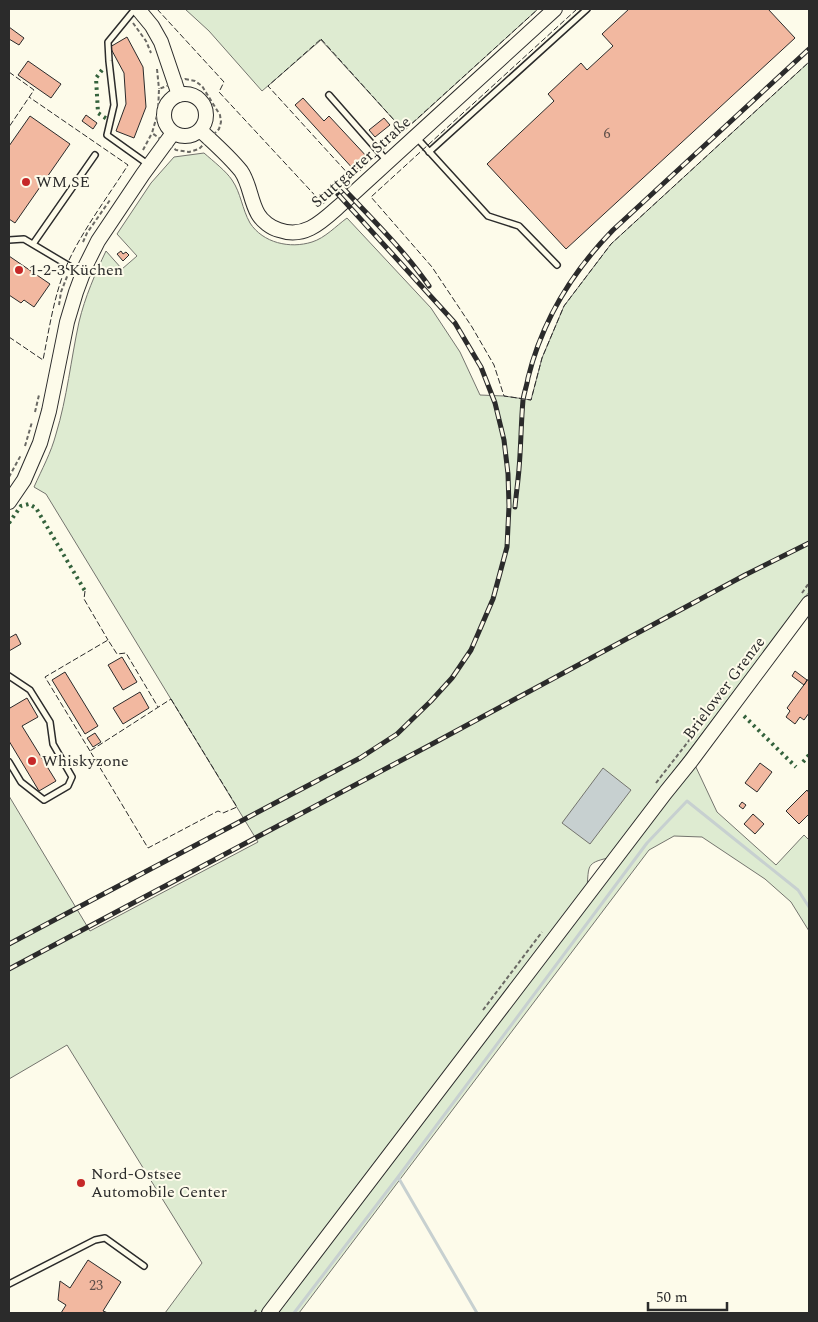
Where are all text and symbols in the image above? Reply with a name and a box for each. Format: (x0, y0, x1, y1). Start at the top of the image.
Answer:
street label: Stuttgarter Straße (306, 110, 416, 214)
house number: 6 (604, 123, 611, 144)
place label: WM SE (36, 170, 90, 194)
marker: WM SE (20, 176, 32, 188)
place label: 1-2-3 Küchen (29, 258, 123, 282)
marker: 1-2-3 Küchen (13, 264, 25, 276)
street label: Brielower Grenze (677, 631, 771, 745)
place label: Whiskyzone (42, 749, 129, 773)
marker: Whiskyzone (26, 755, 38, 767)
place label: Nord-Ostsee Automobile Center (91, 1162, 227, 1204)
marker: Nord-Ostsee Automobile Center (75, 1177, 87, 1189)
house number: 23 (89, 1275, 103, 1296)
scale bar (648, 1280, 727, 1312)
text: 50 m (656, 1286, 688, 1309)

